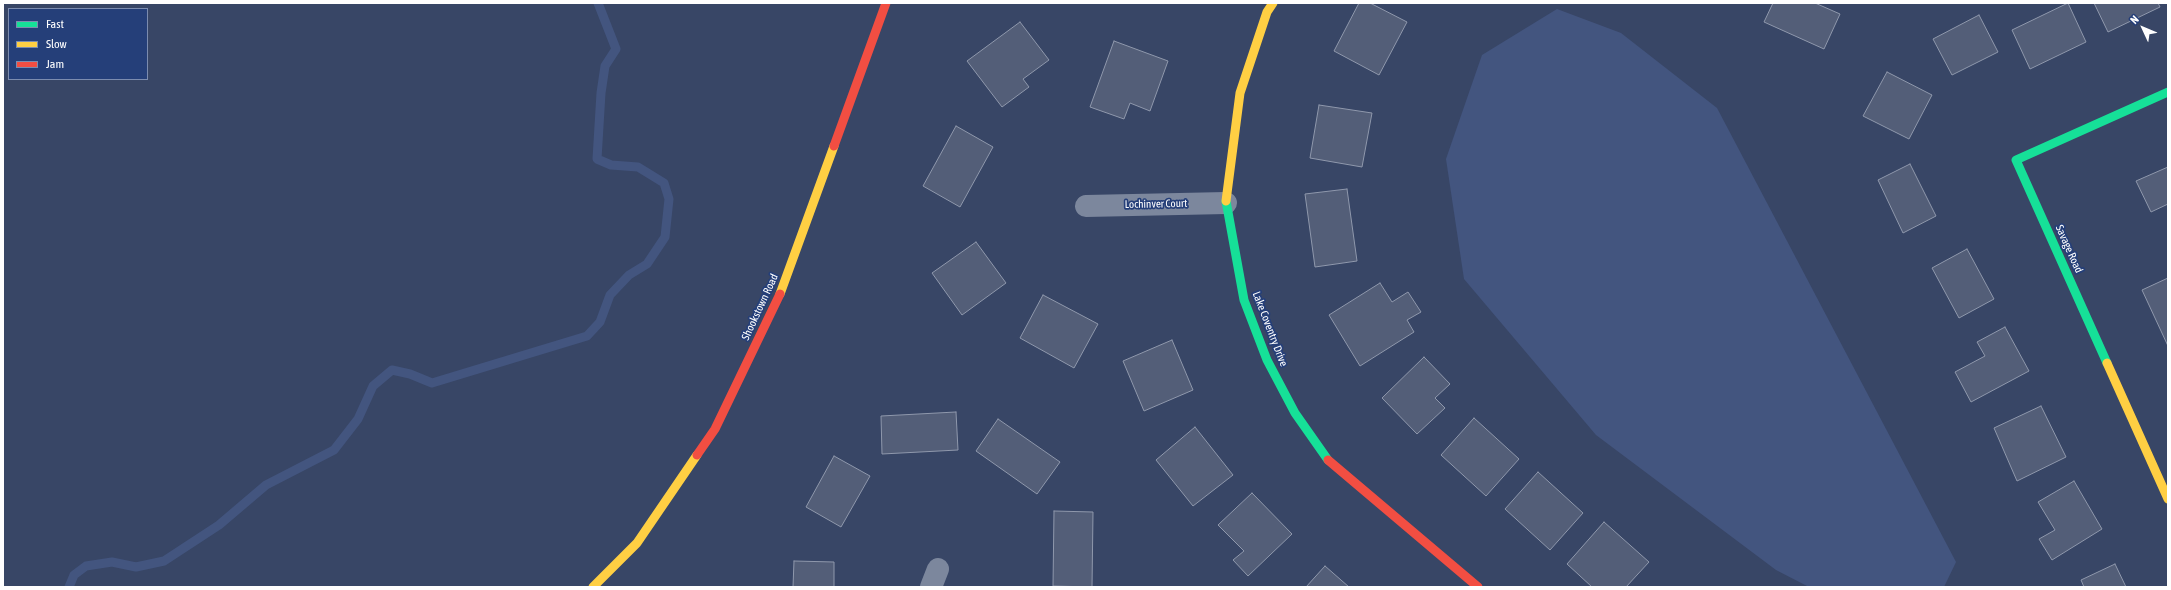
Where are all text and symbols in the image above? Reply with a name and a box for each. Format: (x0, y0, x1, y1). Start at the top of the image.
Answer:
legend (8, 8, 148, 80)
north arrow (2123, 8, 2163, 48)
text: N (2128, 13, 2141, 26)
text: Fast (46, 17, 64, 31)
text: Slow (46, 37, 67, 51)
text: Jam (46, 57, 64, 71)
street label: Lochinver Court (1125, 197, 1187, 211)
street label: Savage Road (2053, 223, 2085, 275)
street label: Shookstown Road (739, 272, 781, 342)
street label: Lake Coventry Drive (1250, 290, 1290, 368)

